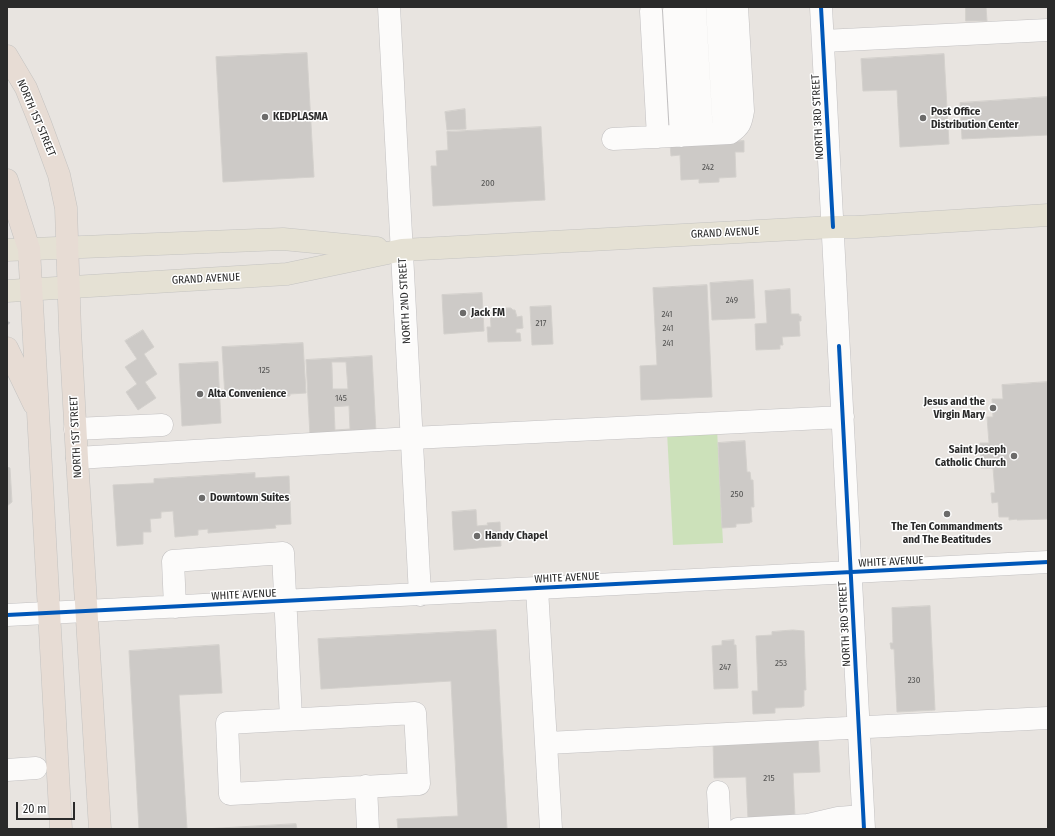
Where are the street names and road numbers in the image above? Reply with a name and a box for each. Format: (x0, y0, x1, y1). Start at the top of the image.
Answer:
street label: NORTH 3RD STREET (809, 74, 827, 160)
street label: NORTH 1ST STREET (14, 77, 58, 159)
street label: GRAND AVENUE (690, 225, 760, 241)
street label: NORTH 2ND STREET (396, 258, 414, 344)
street label: GRAND AVENUE (171, 271, 241, 287)
street label: NORTH 1ST STREET (67, 395, 85, 479)
street label: WHITE AVENUE (858, 554, 924, 570)
street label: WHITE AVENUE (534, 570, 600, 586)
street label: NORTH 3RD STREET (836, 581, 854, 667)
street label: WHITE AVENUE (211, 587, 277, 603)

